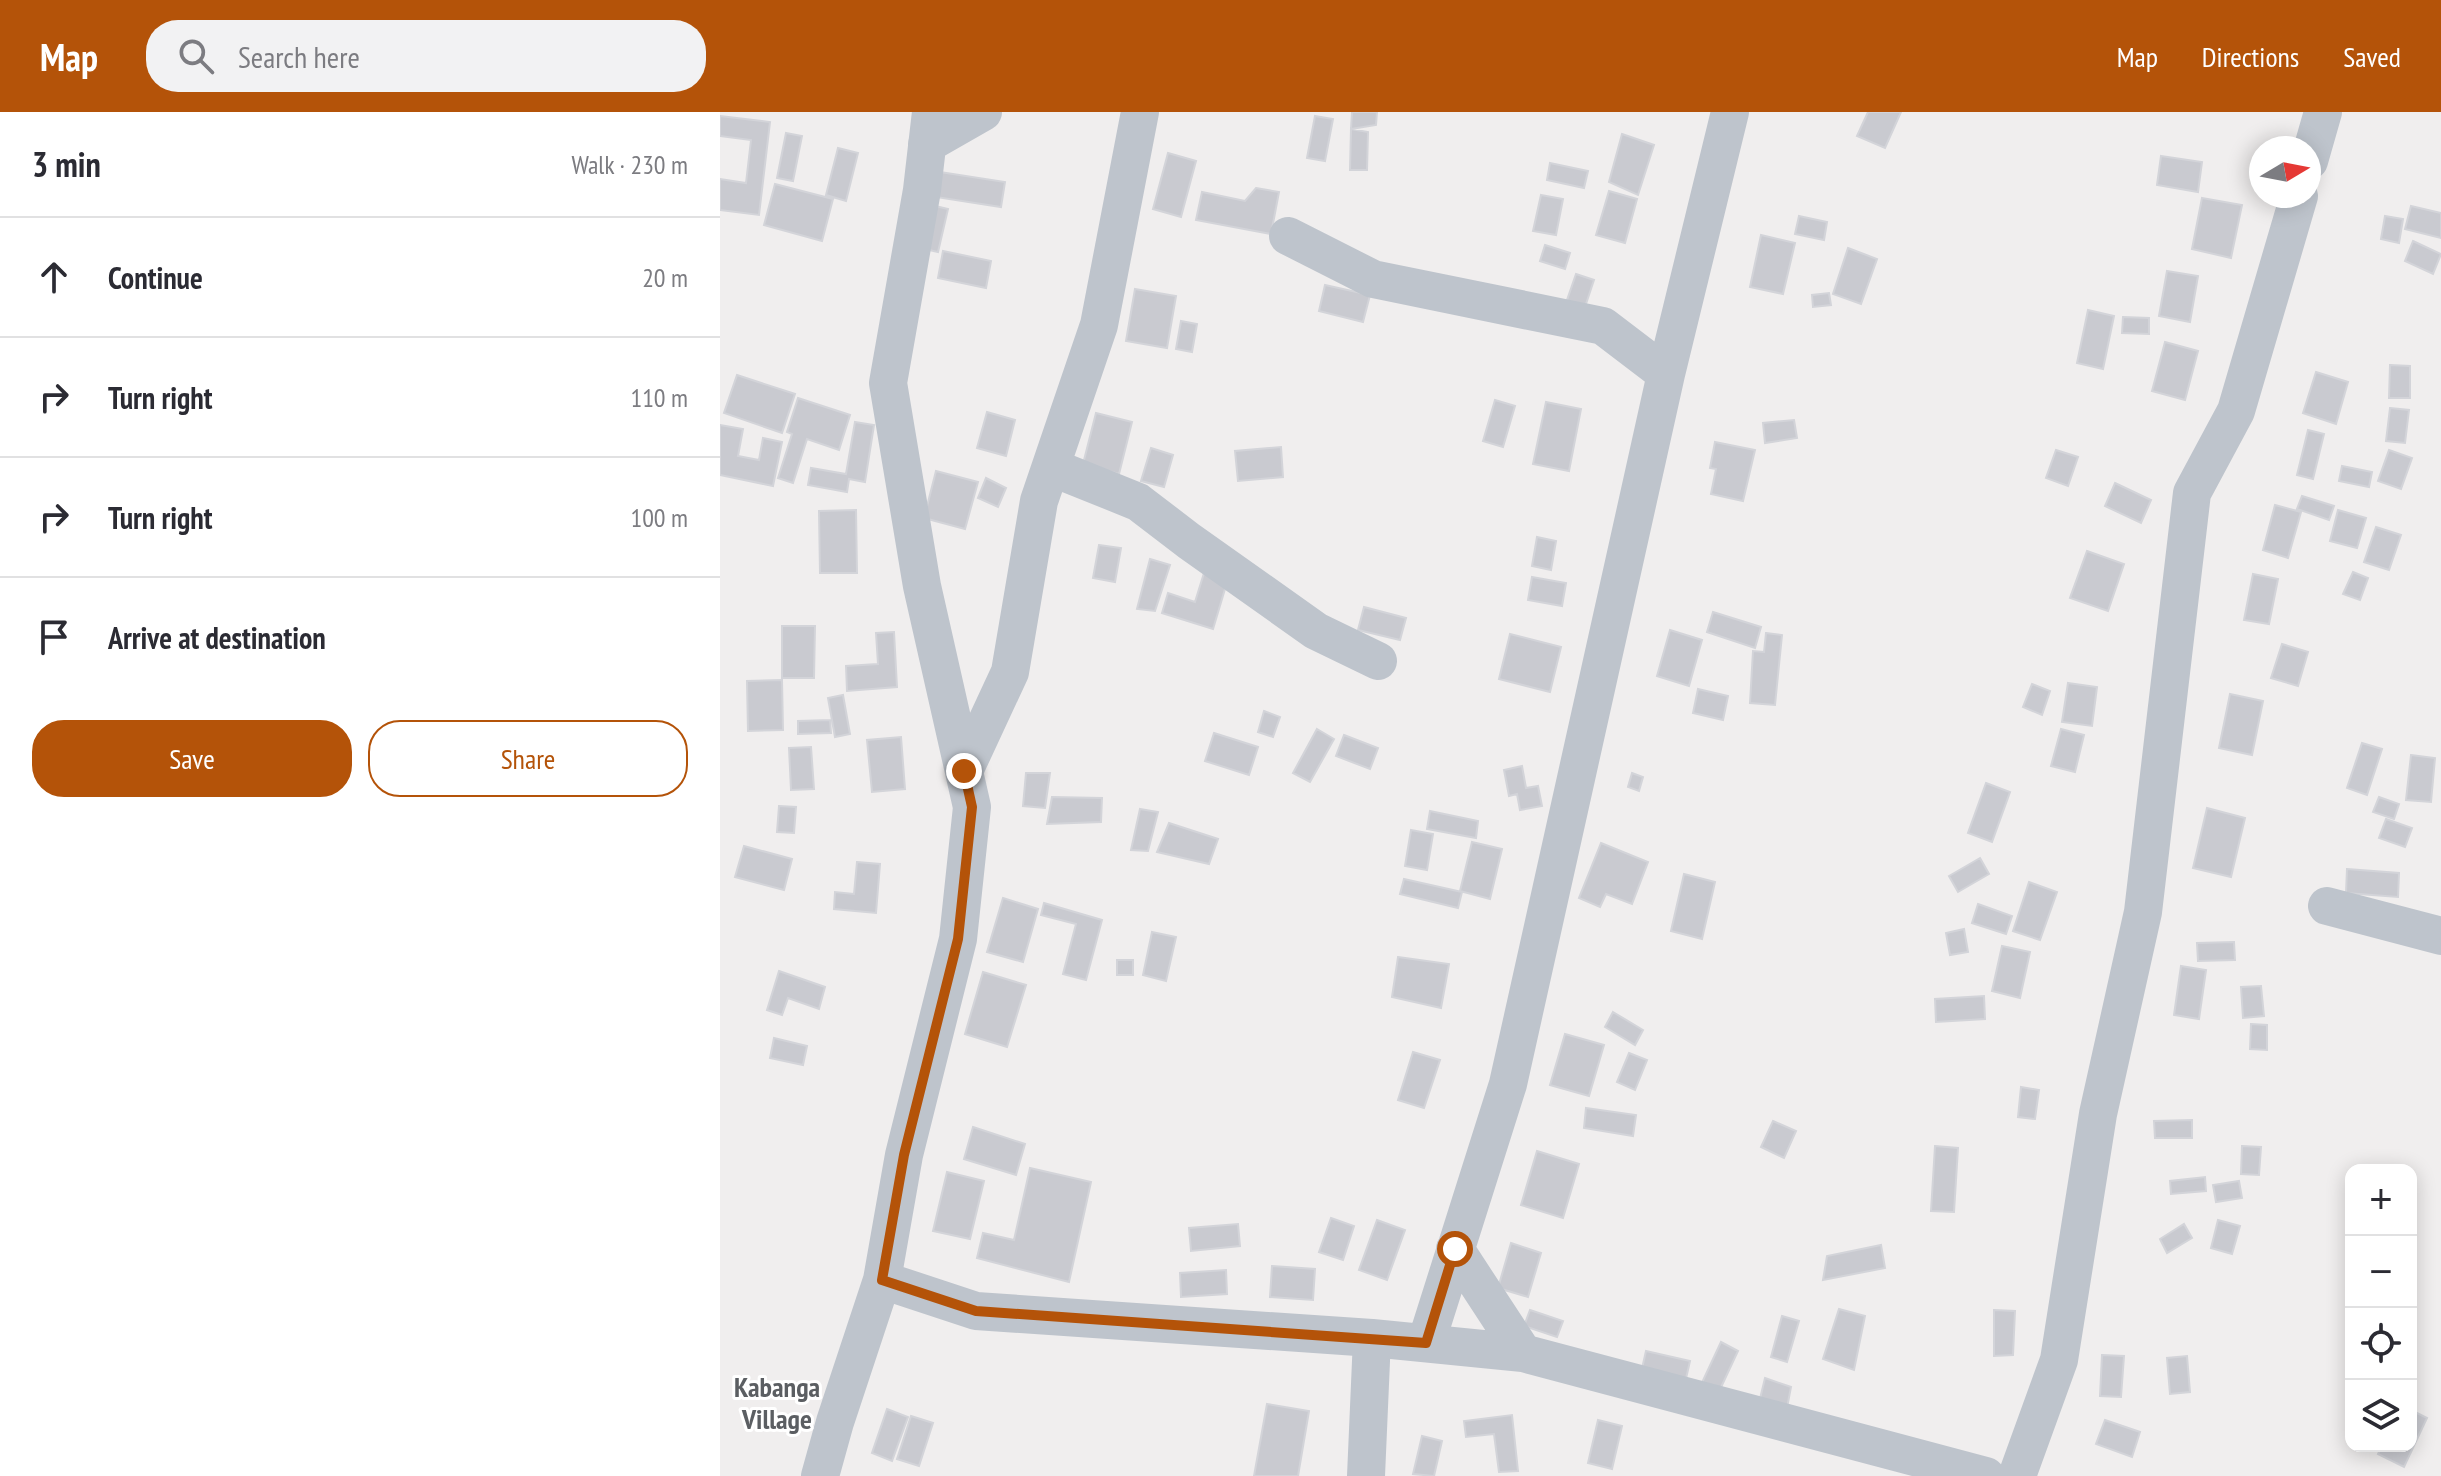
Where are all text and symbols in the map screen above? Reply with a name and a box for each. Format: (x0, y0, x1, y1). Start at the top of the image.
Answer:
search box (146, 20, 706, 92)
text: Map (40, 32, 98, 81)
icon: search (174, 34, 218, 78)
text: Search here (238, 37, 360, 76)
text: Map (2117, 38, 2158, 75)
text: Directions (2202, 38, 2299, 75)
text: Saved (2343, 38, 2401, 75)
north arrow (2249, 136, 2321, 208)
text: 3 min (32, 142, 101, 186)
text: Walk · 230 m (571, 148, 688, 181)
icon: ahead (32, 255, 76, 299)
text: Continue (108, 258, 203, 297)
text: 20 m (642, 261, 688, 294)
icon: right (32, 375, 76, 419)
text: Turn right (108, 378, 212, 417)
text: 110 m (630, 381, 688, 414)
icon: right (32, 495, 76, 539)
text: Turn right (108, 498, 212, 537)
text: 100 m (630, 501, 688, 534)
icon: arrive (32, 615, 76, 659)
text: Arrive at destination (108, 618, 326, 657)
button: Save (32, 720, 352, 797)
button: Share (368, 720, 688, 797)
route end (946, 753, 982, 789)
map controls (2345, 1164, 2417, 1452)
button: + (2345, 1164, 2417, 1236)
route start (1437, 1231, 1473, 1267)
button: − (2345, 1236, 2417, 1308)
button: locate (2345, 1308, 2417, 1380)
district label: Kabanga Village (734, 1368, 820, 1437)
button: layers (2345, 1380, 2417, 1452)

